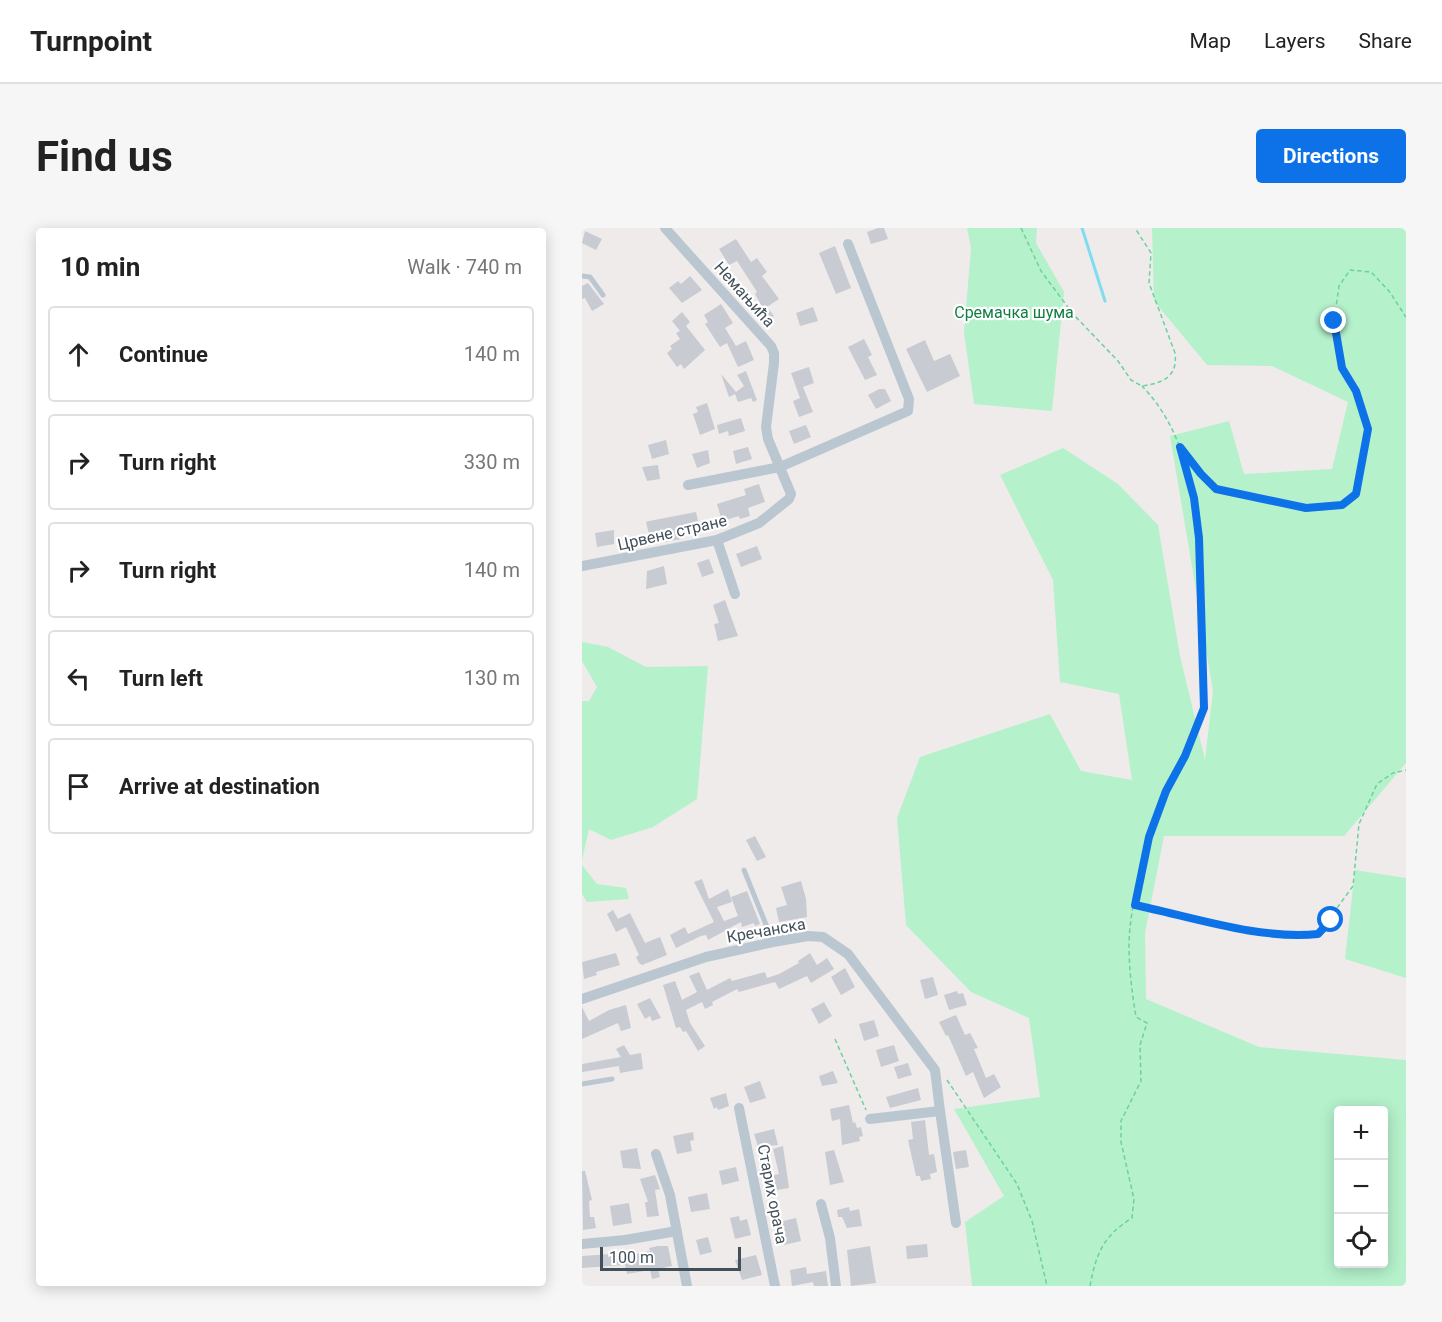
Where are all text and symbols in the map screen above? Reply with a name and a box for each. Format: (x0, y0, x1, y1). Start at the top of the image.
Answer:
text: Turnpoint (30, 25, 152, 58)
text: Map (1189, 29, 1231, 53)
text: Layers (1264, 29, 1325, 53)
text: Share (1358, 29, 1412, 53)
button: Directions (1256, 129, 1406, 183)
text: Find us (36, 132, 173, 181)
text: 10 min (60, 252, 140, 282)
text: Walk · 740 m (407, 255, 522, 279)
street label: Немањића (710, 258, 779, 331)
park label: Сремачка шума (954, 303, 1074, 322)
route end (1320, 307, 1346, 333)
icon: ahead (62, 338, 95, 371)
text: Continue (119, 342, 208, 367)
text: 140 m (464, 342, 520, 366)
icon: right (62, 446, 95, 479)
text: Turn right (119, 450, 216, 475)
text: 330 m (464, 450, 520, 474)
street label: Црвене стране (616, 511, 729, 554)
icon: right (62, 554, 95, 587)
text: Turn right (119, 558, 216, 583)
text: 140 m (464, 558, 520, 582)
icon: left (62, 662, 95, 695)
text: Turn left (119, 666, 203, 691)
text: 130 m (464, 666, 520, 690)
icon: arrive (62, 770, 95, 803)
text: Arrive at destination (119, 774, 320, 799)
route start (1317, 906, 1343, 932)
street label: Кречанска (725, 914, 807, 947)
map controls (1334, 1106, 1388, 1268)
button: + (1334, 1106, 1388, 1160)
street label: Старих орача (754, 1143, 791, 1245)
button: − (1334, 1160, 1388, 1214)
button: locate (1334, 1214, 1388, 1268)
scale bar (600, 1244, 741, 1272)
text: 100 m (609, 1248, 654, 1267)

